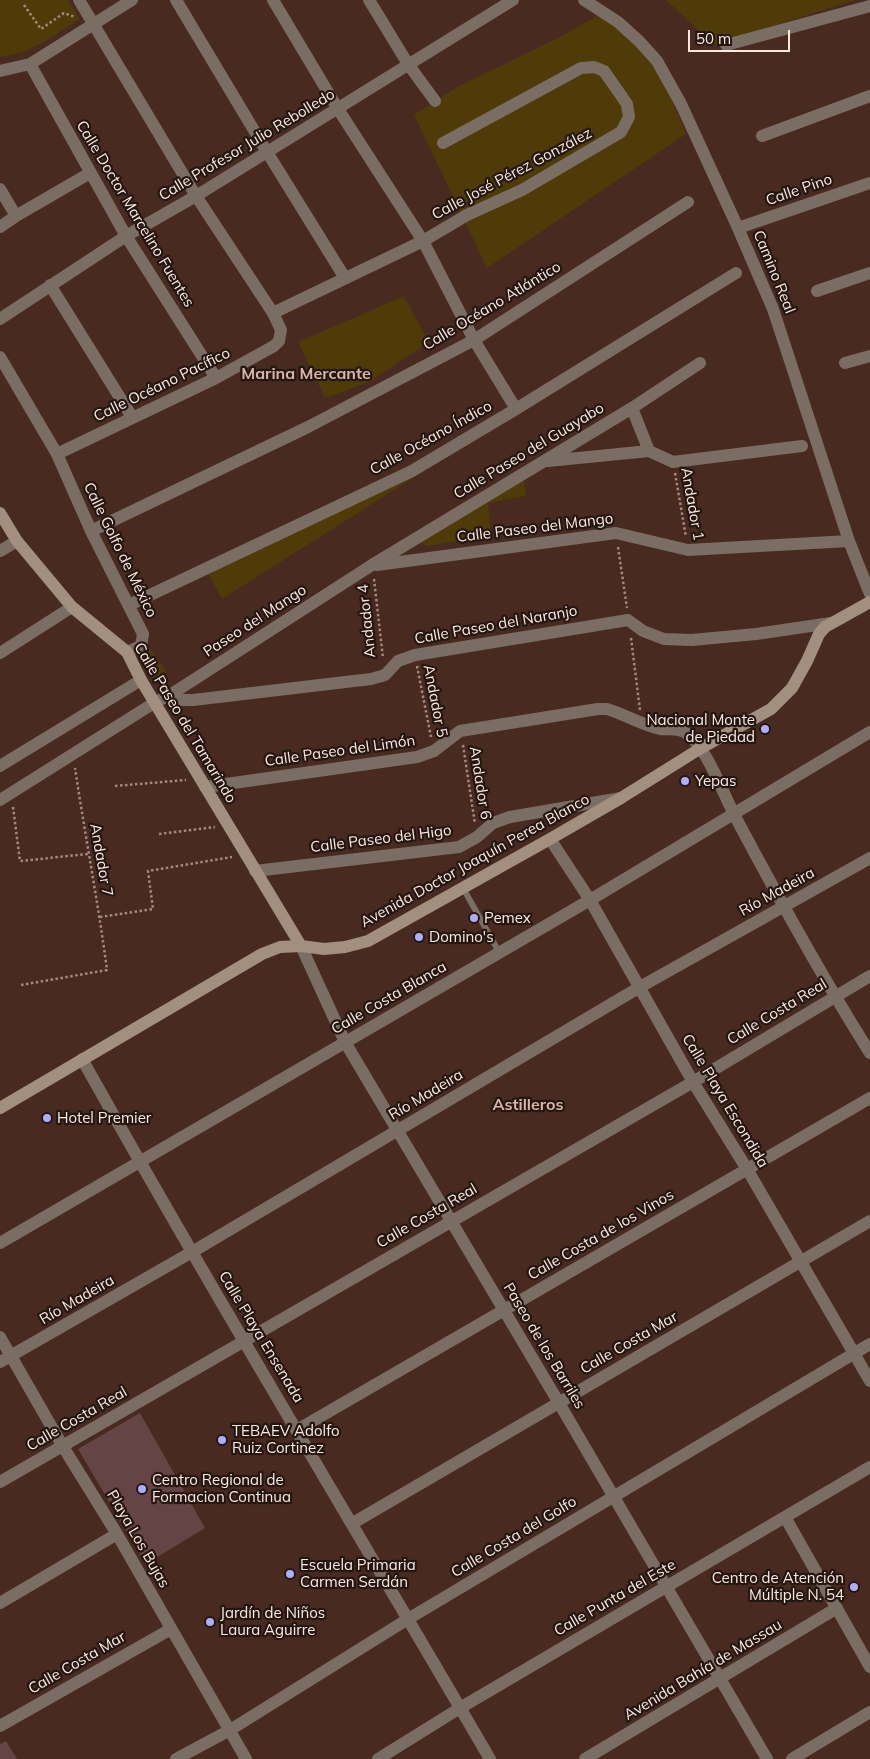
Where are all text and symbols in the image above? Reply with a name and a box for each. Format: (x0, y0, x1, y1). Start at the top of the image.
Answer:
scale bar (690, 20, 792, 52)
text: 50 m (696, 29, 731, 48)
street label: Calle Profesor Julio Rebolledo (156, 85, 338, 205)
street label: Calle Doctor Marcelino Fuentes (72, 118, 198, 310)
street label: Calle José Pérez González (429, 124, 595, 224)
street label: Calle Pino (763, 170, 835, 210)
street label: Camino Real (749, 228, 799, 316)
street label: Calle Océano Atlántico (420, 258, 564, 354)
street label: Calle Océano Pacífico (91, 344, 233, 426)
district label: Marina Mercante (241, 364, 371, 384)
street label: Calle Océano Índico (367, 397, 495, 479)
street label: Calle Paseo del Guayabo (451, 399, 607, 503)
street label: Andador 1 (677, 466, 707, 542)
street label: Calle Golfo de México (79, 479, 161, 621)
street label: Calle Paseo del Mango (456, 509, 614, 547)
street label: Paseo del Mango (200, 581, 310, 661)
street label: Andador 4 (354, 583, 380, 659)
street label: Calle Paseo del Naranjo (413, 602, 579, 648)
street label: Calle Paseo del Tamarindo (130, 640, 240, 806)
street label: Andador 5 (419, 663, 451, 739)
place label: Nacional Monte de Piedad (646, 711, 755, 746)
marker: Nacional Monte de Piedad (759, 723, 771, 735)
street label: Calle Paseo del Limón (264, 732, 416, 770)
street label: Andador 6 (465, 745, 495, 821)
place label: Yepas (695, 772, 737, 790)
marker: Yepas (679, 775, 691, 787)
street label: Avenida Doctor Joaquín Perea Blanco (357, 790, 593, 932)
street label: Calle Paseo del Higo (309, 821, 453, 857)
street label: Andador 7 (86, 822, 116, 898)
street label: Río Madeira (736, 864, 818, 920)
place label: Pemex (484, 909, 531, 927)
marker: Pemex (468, 912, 480, 924)
place label: Domino's (429, 928, 494, 946)
marker: Domino's (413, 931, 425, 943)
street label: Calle Costa Blanca (328, 958, 450, 1038)
street label: Calle Costa Real (724, 975, 830, 1049)
street label: Calle Playa Escondida (678, 1031, 772, 1171)
street label: Río Madeira (386, 1066, 466, 1124)
district label: Astilleros (493, 1095, 563, 1115)
place label: Hotel Premier (57, 1109, 151, 1127)
marker: Hotel Premier (41, 1112, 53, 1124)
street label: Calle Costa Real (374, 1180, 480, 1252)
street label: Calle Costa de los Vinos (525, 1186, 677, 1284)
street label: Calle Playa Ensenada (215, 1268, 307, 1406)
street label: Río Madeira (36, 1271, 118, 1329)
street label: Paseo de los Barriles (499, 1280, 589, 1412)
street label: Calle Costa Mar (577, 1308, 681, 1378)
street label: Calle Costa Real (24, 1383, 130, 1455)
place label: TEBAEV Adolfo Ruiz Cortinez (232, 1422, 340, 1457)
marker: TEBAEV Adolfo Ruiz Cortinez (216, 1434, 228, 1446)
place label: Centro Regional de Formacion Continua (152, 1471, 291, 1506)
marker: Centro Regional de Formacion Continua (136, 1483, 148, 1495)
street label: Playa Los Bujas (103, 1487, 173, 1591)
street label: Calle Costa del Golfo (448, 1492, 580, 1582)
place label: Escuela Primaria Carmen Serdán (300, 1556, 416, 1591)
street label: Calle Punta del Este (551, 1556, 679, 1640)
marker: Escuela Primaria Carmen Serdán (284, 1568, 296, 1580)
place label: Centro de Atención Múltiple N. 54 (712, 1569, 844, 1604)
marker: Centro de Atención Múltiple N. 54 (848, 1581, 860, 1593)
place label: Jardín de Niños Laura Aguirre (220, 1604, 325, 1639)
marker: Jardín de Niños Laura Aguirre (204, 1616, 216, 1628)
street label: Avenida Bahía de Massau (621, 1616, 785, 1724)
street label: Calle Costa Mar (25, 1628, 129, 1698)

